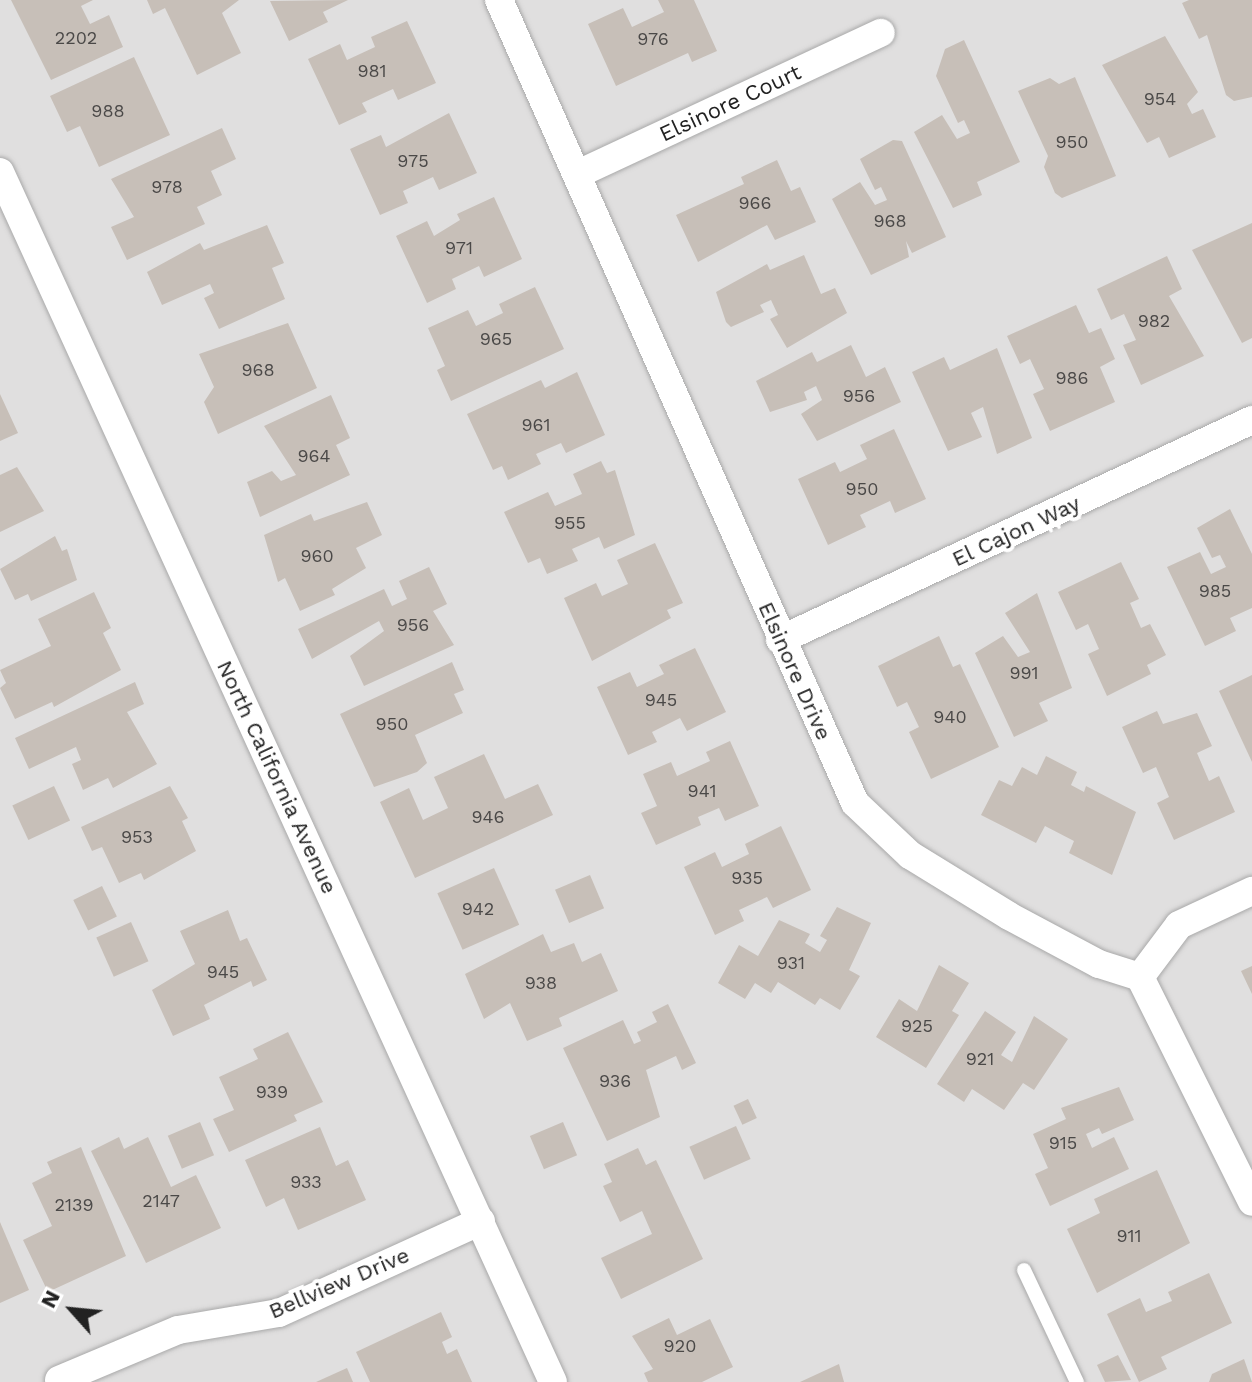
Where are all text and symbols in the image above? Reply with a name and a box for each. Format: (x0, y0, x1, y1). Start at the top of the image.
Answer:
house number: 2202 (55, 27, 97, 49)
house number: 976 (637, 28, 669, 50)
street label: Elsinore Court (655, 59, 805, 147)
house number: 981 (357, 60, 387, 82)
house number: 954 (1144, 88, 1176, 110)
house number: 988 (91, 100, 125, 122)
house number: 950 (1056, 131, 1088, 153)
house number: 975 (397, 150, 429, 172)
house number: 978 (151, 176, 183, 198)
house number: 966 (739, 192, 771, 214)
house number: 968 (873, 210, 907, 232)
house number: 971 (445, 237, 473, 259)
house number: 982 (1138, 310, 1170, 332)
house number: 965 (480, 328, 512, 350)
house number: 968 (241, 359, 275, 381)
house number: 986 (1055, 367, 1089, 389)
house number: 956 (843, 385, 875, 407)
house number: 961 (521, 414, 551, 436)
house number: 964 (297, 445, 331, 467)
house number: 950 (846, 478, 878, 500)
street label: El Cajon Way (947, 490, 1085, 572)
house number: 955 (554, 512, 586, 534)
house number: 960 (300, 545, 334, 567)
house number: 985 (1199, 580, 1231, 602)
street label: Elsinore Drive (753, 598, 837, 744)
house number: 956 (397, 614, 429, 636)
street label: North California Avenue (211, 656, 343, 898)
house number: 991 (1009, 662, 1039, 684)
house number: 945 (645, 689, 677, 711)
house number: 940 (933, 706, 967, 728)
house number: 950 (376, 713, 408, 735)
house number: 941 (688, 780, 716, 802)
house number: 946 (471, 806, 505, 828)
house number: 953 (121, 826, 153, 848)
house number: 935 (731, 867, 763, 889)
house number: 942 (462, 898, 494, 920)
house number: 931 (777, 952, 805, 974)
house number: 945 (207, 961, 239, 983)
house number: 938 (525, 972, 557, 994)
house number: 925 (901, 1015, 933, 1037)
house number: 921 (966, 1048, 994, 1070)
house number: 936 (599, 1070, 631, 1092)
house number: 939 (256, 1081, 288, 1103)
house number: 915 (1049, 1132, 1077, 1154)
house number: 933 (290, 1171, 322, 1193)
house number: 2147 (142, 1190, 180, 1212)
house number: 2139 (54, 1194, 94, 1216)
house number: 911 (1116, 1225, 1142, 1247)
street label: Bellview Drive (265, 1241, 413, 1325)
north arrow (32, 1270, 112, 1350)
text: N (35, 1286, 65, 1312)
house number: 920 (664, 1335, 696, 1357)

